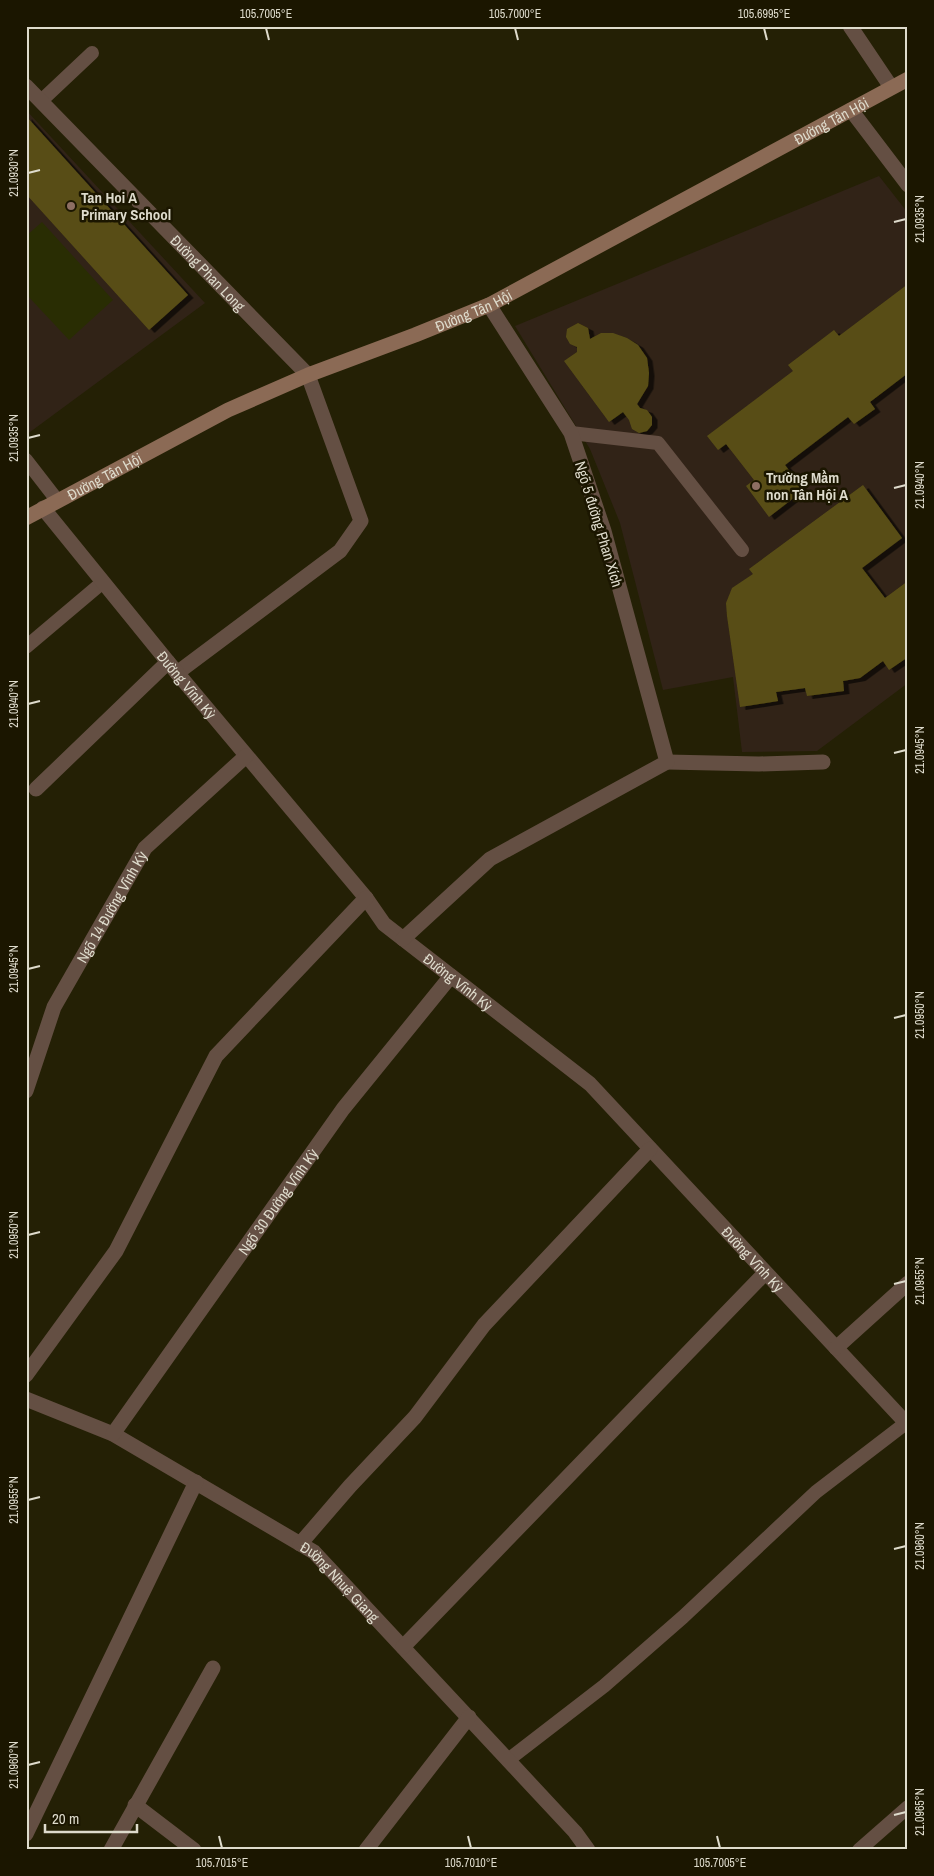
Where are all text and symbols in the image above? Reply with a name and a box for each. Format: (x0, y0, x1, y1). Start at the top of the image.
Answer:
text: 105.7005°E (240, 6, 292, 22)
text: 105.7000°E (489, 6, 541, 22)
text: 105.6995°E (738, 6, 790, 22)
street label: Đường Tân Hội (790, 92, 872, 149)
text: 21.0930°N (6, 149, 22, 197)
place label: Tan Hoi A Primary School (81, 187, 171, 225)
text: 21.0935°N (912, 195, 928, 243)
marker: Tan Hoi A Primary School (65, 200, 77, 212)
street label: Đường Phan Long (166, 230, 251, 316)
street label: Đường Tân Hội (432, 284, 516, 336)
text: 21.0935°N (6, 414, 22, 462)
street label: Đường Tân Hội (63, 447, 146, 505)
street label: Ngõ 5 đường Phan Xích (570, 458, 628, 590)
text: 21.0940°N (912, 461, 928, 509)
place label: Trường Mầm non Tân Hội A (766, 467, 848, 505)
marker: Trường Mầm non Tân Hội A (750, 480, 762, 492)
street label: Đường Vĩnh Kỳ (153, 646, 222, 724)
text: 21.0940°N (6, 680, 22, 728)
text: 21.0945°N (912, 726, 928, 774)
street label: Ngõ 14 Đường Vĩnh Kỳ (71, 846, 152, 967)
text: 21.0945°N (6, 945, 22, 993)
street label: Đường Vĩnh Kỳ (419, 948, 498, 1016)
text: 21.0950°N (912, 991, 928, 1039)
street label: Ngõ 30 Đường Vĩnh Kỳ (233, 1143, 323, 1259)
text: 21.0950°N (6, 1211, 22, 1259)
street label: Đường Vĩnh Kỳ (717, 1222, 790, 1297)
text: 21.0955°N (912, 1257, 928, 1305)
text: 21.0955°N (6, 1476, 22, 1524)
text: 21.0960°N (912, 1522, 928, 1570)
street label: Đường Nhuệ Giang (297, 1536, 385, 1627)
text: 21.0960°N (6, 1741, 22, 1789)
text: 21.0965°N (912, 1788, 928, 1836)
scale bar (45, 1801, 138, 1833)
text: 20 m (52, 1808, 79, 1829)
text: 105.7015°E (196, 1855, 248, 1871)
text: 105.7010°E (445, 1855, 497, 1871)
text: 105.7005°E (694, 1855, 746, 1871)

